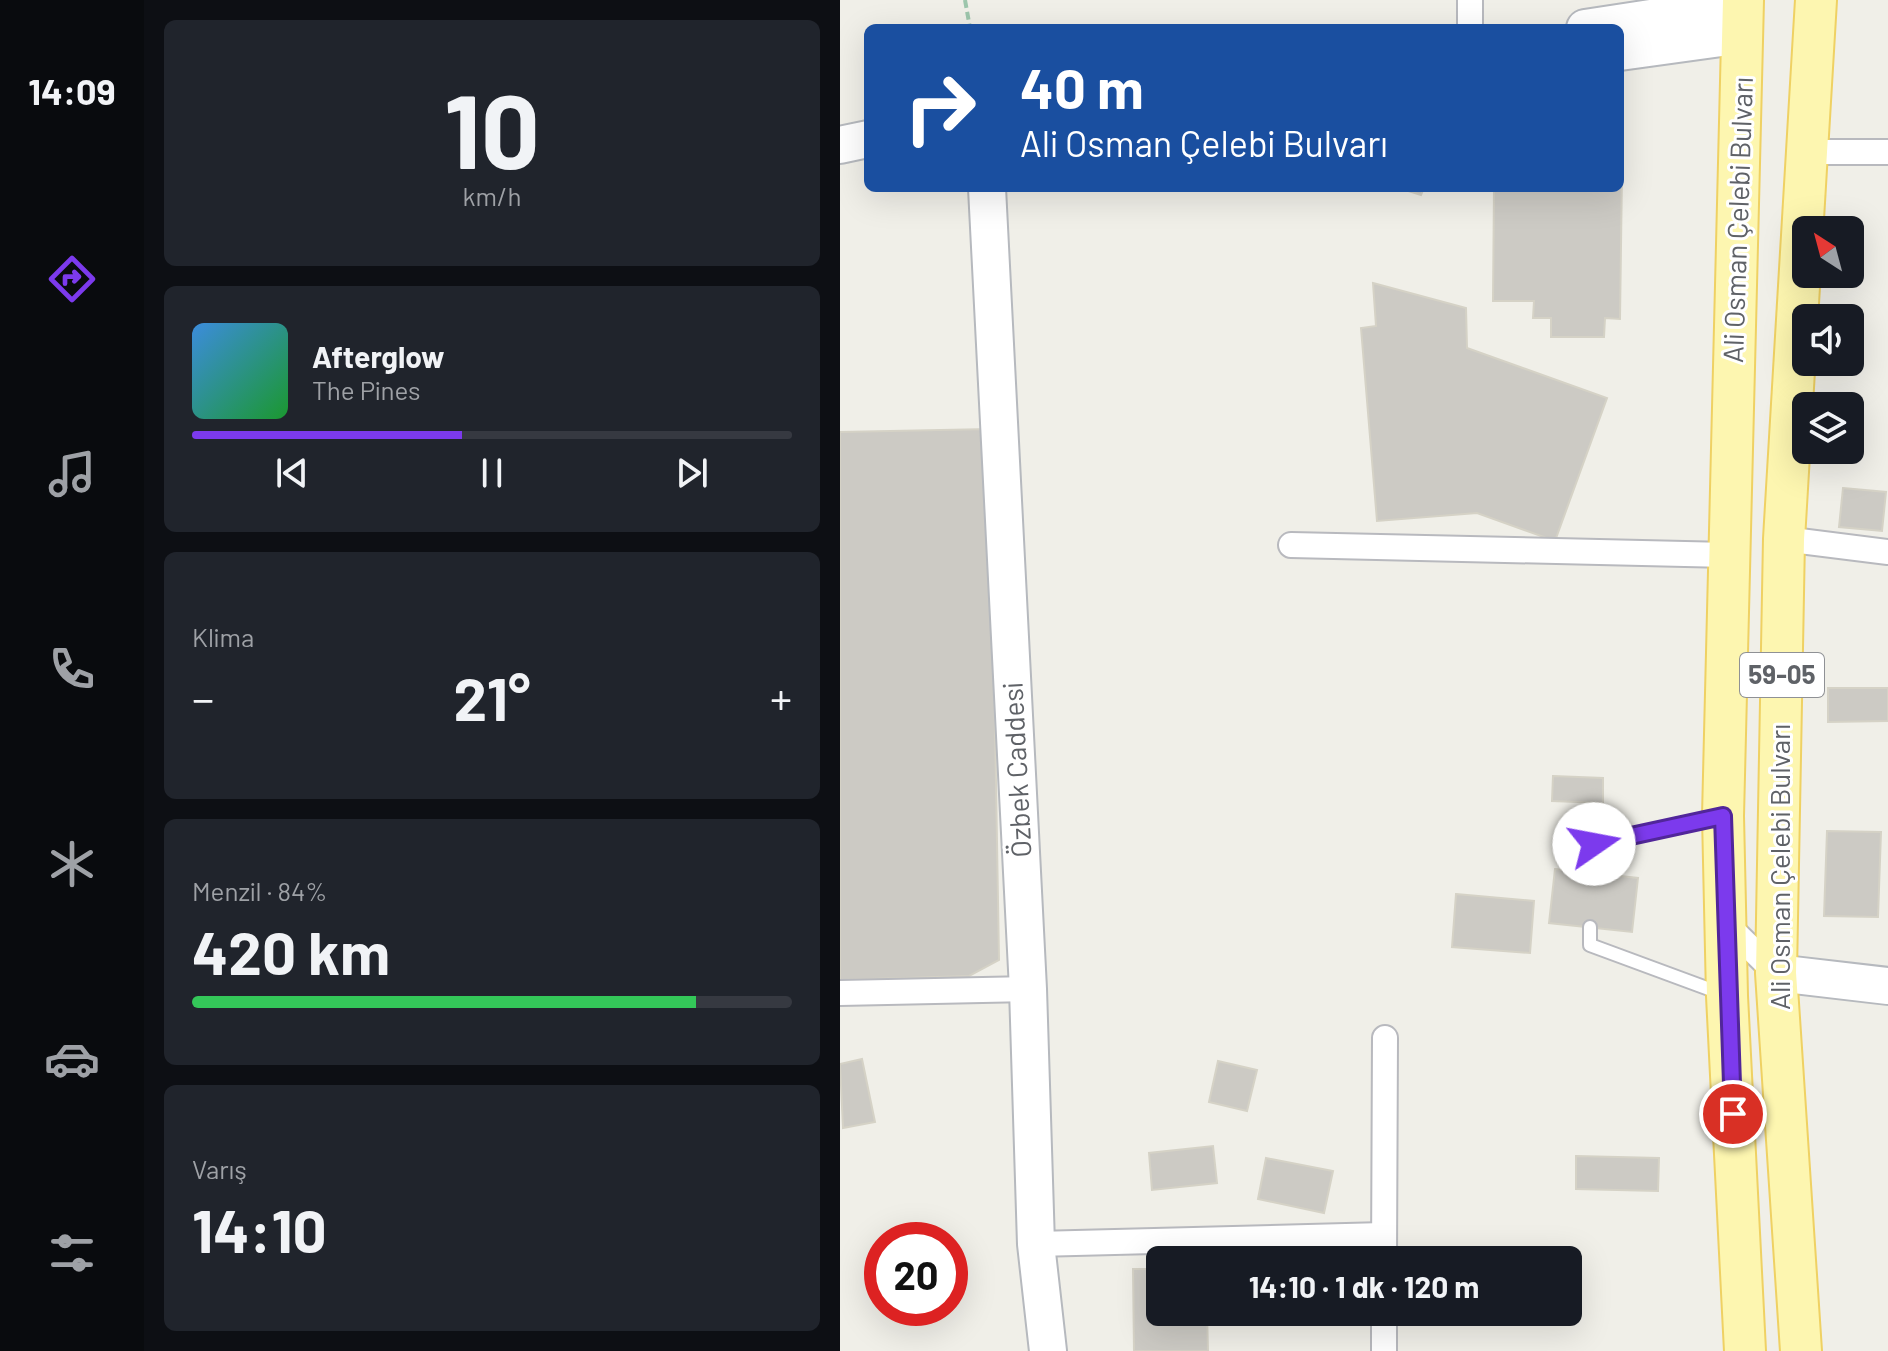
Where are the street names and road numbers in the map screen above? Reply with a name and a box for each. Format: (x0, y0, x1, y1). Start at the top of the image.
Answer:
street label: Ali Osman Çelebi Bulvarı (1715, 76, 1759, 364)
road number: 59-05 (1740, 653, 1824, 697)
street label: Özbek Caddesi (994, 682, 1038, 858)
street label: Ali Osman Çelebi Bulvarı (1762, 724, 1796, 1010)

